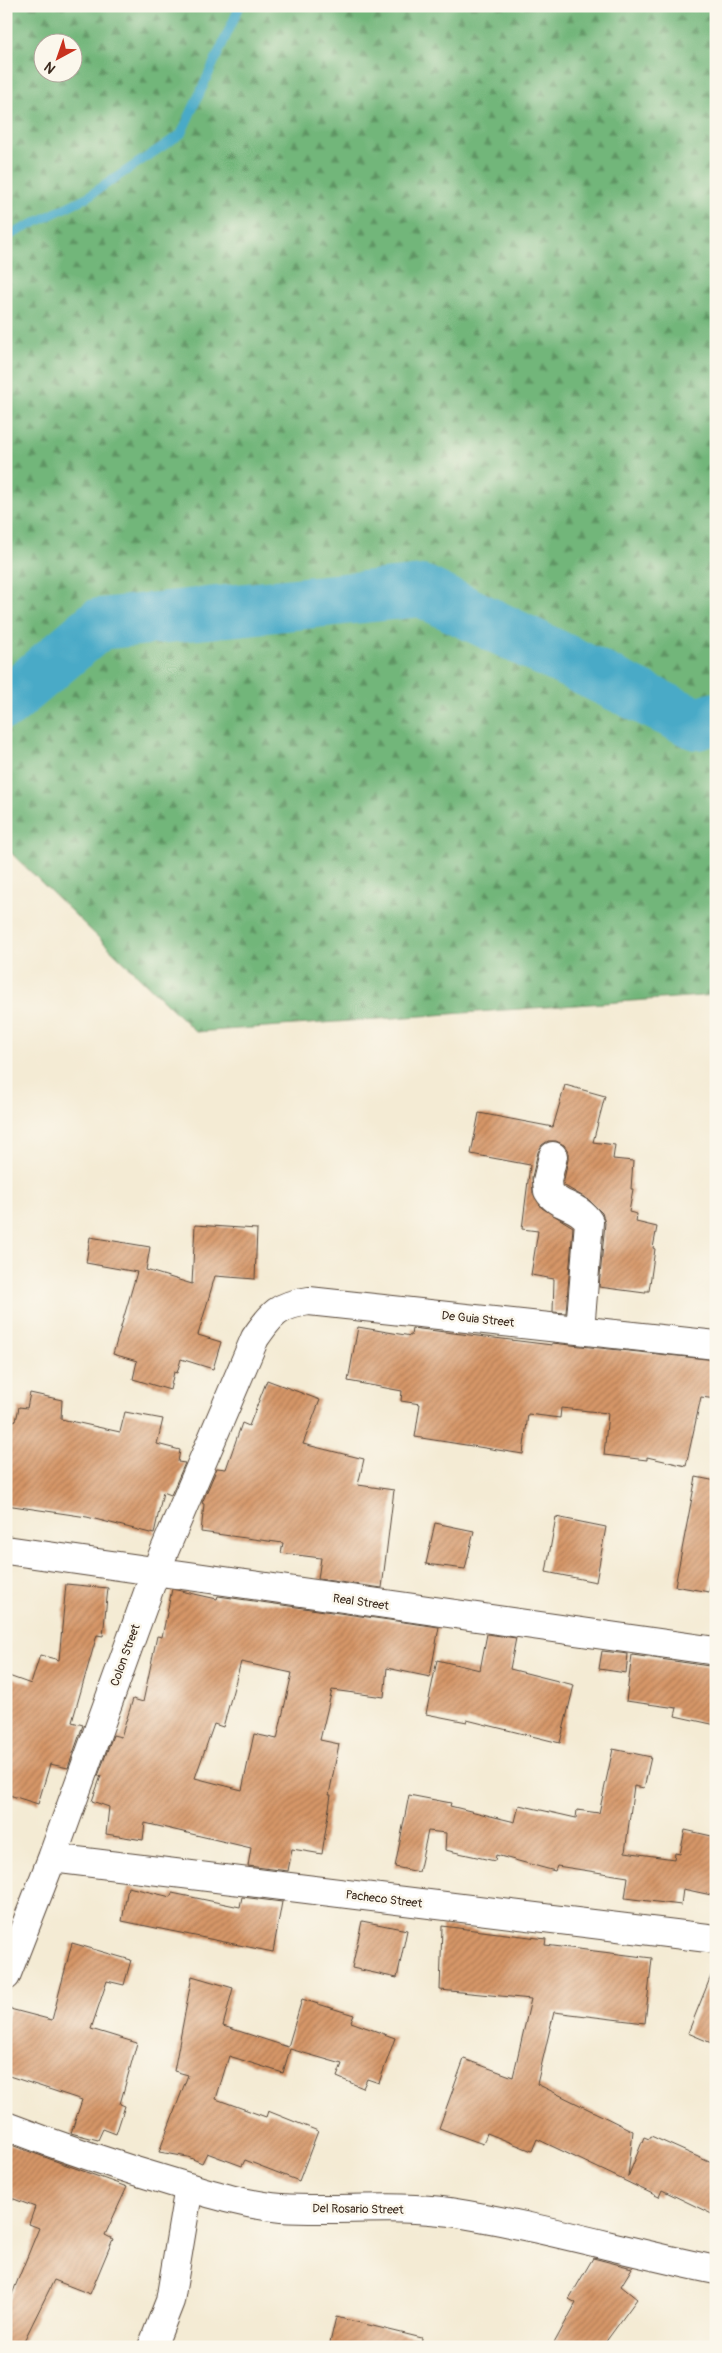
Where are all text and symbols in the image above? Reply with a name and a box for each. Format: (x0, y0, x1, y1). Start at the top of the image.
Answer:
north arrow (32, 32, 82, 82)
text: N (41, 58, 59, 77)
street label: De Guia Street (441, 1308, 515, 1331)
street label: Real Street (332, 1591, 390, 1614)
street label: Colon Street (107, 1622, 144, 1688)
street label: Pacheco Street (345, 1887, 423, 1912)
street label: Del Rosario Street (312, 2201, 404, 2218)

